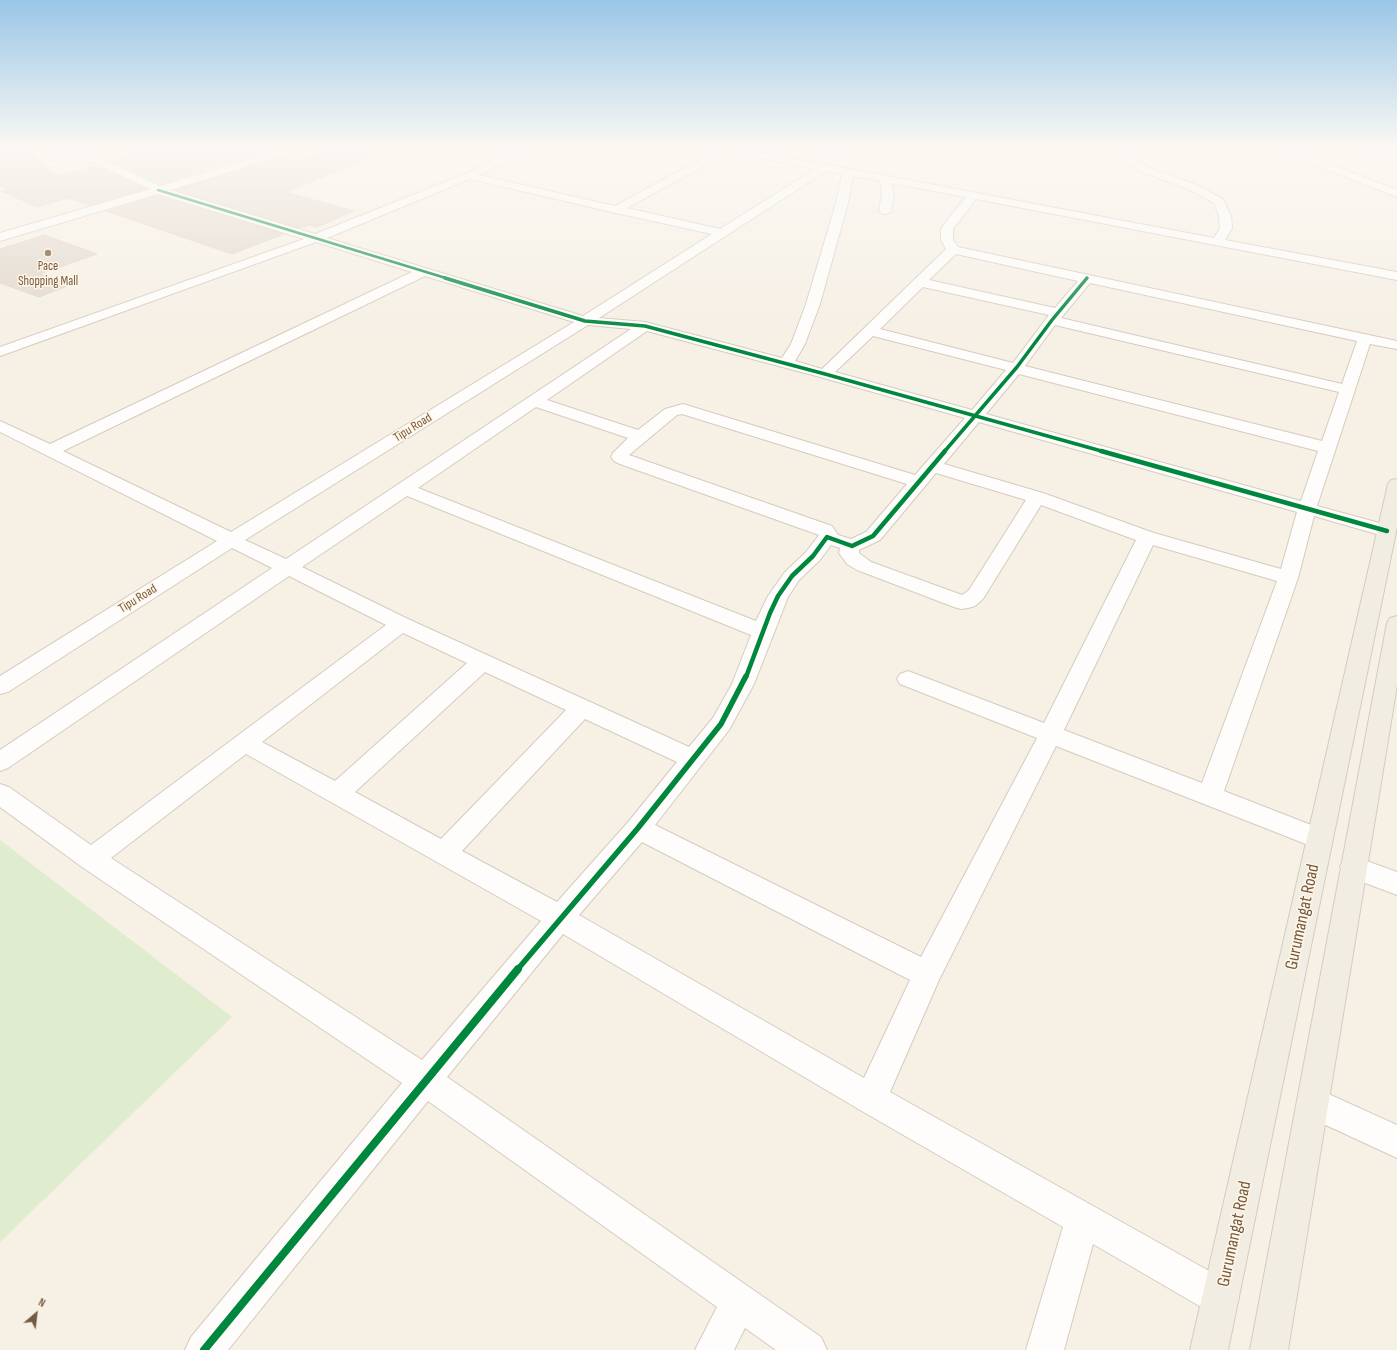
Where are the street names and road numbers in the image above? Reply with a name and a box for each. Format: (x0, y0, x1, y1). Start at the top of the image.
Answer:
street label: Tipu Road (391, 410, 435, 446)
street label: Tipu Road (116, 581, 160, 617)
street label: Gurumangat Road (1281, 862, 1325, 972)
street label: Gurumangat Road (1213, 1179, 1257, 1289)

